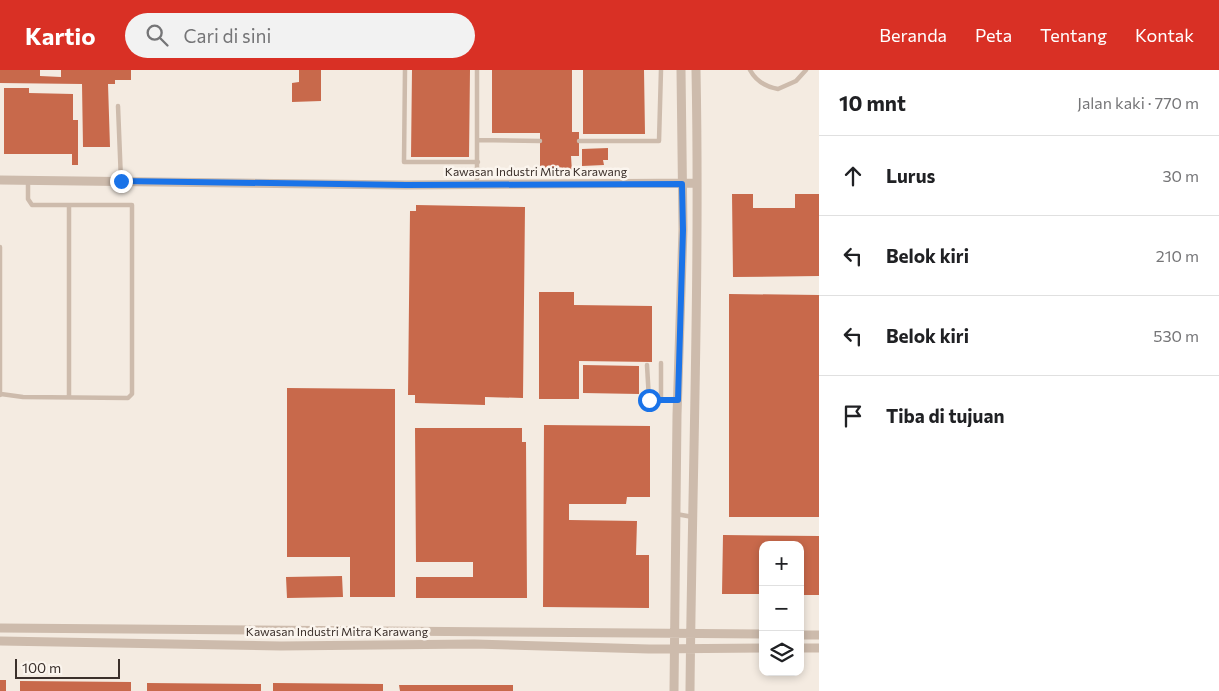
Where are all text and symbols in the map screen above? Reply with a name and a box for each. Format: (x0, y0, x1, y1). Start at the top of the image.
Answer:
search box (125, 13, 475, 58)
text: Kartio (25, 21, 95, 50)
icon: search (143, 21, 171, 49)
text: Cari di sini (183, 24, 271, 47)
text: Beranda (879, 24, 947, 46)
text: Peta (975, 24, 1012, 46)
text: Tentang (1040, 24, 1107, 46)
text: Kontak (1135, 24, 1194, 46)
text: 10 mnt (839, 90, 906, 115)
text: Jalan kaki · 770 m (1077, 93, 1199, 112)
icon: ahead (839, 162, 867, 190)
street label: Kawasan Industri Mitra Karawang (445, 164, 628, 178)
text: Lurus (886, 164, 935, 187)
text: 30 m (1162, 166, 1199, 185)
route end (110, 170, 133, 193)
icon: left (839, 242, 867, 270)
text: Belok kiri (886, 244, 969, 267)
text: 210 m (1156, 246, 1199, 265)
icon: left (839, 322, 867, 350)
text: Belok kiri (886, 324, 969, 347)
text: 530 m (1153, 326, 1199, 345)
route start (638, 389, 661, 412)
icon: arrive (839, 402, 867, 430)
text: Tiba di tujuan (886, 404, 1004, 427)
map controls (759, 541, 804, 676)
button: + (759, 541, 804, 586)
button: − (759, 586, 804, 631)
street label: Kawasan Industri Mitra Karawang (246, 624, 429, 638)
button: layers (759, 631, 804, 676)
scale bar (15, 656, 120, 679)
text: 100 m (22, 659, 61, 676)

